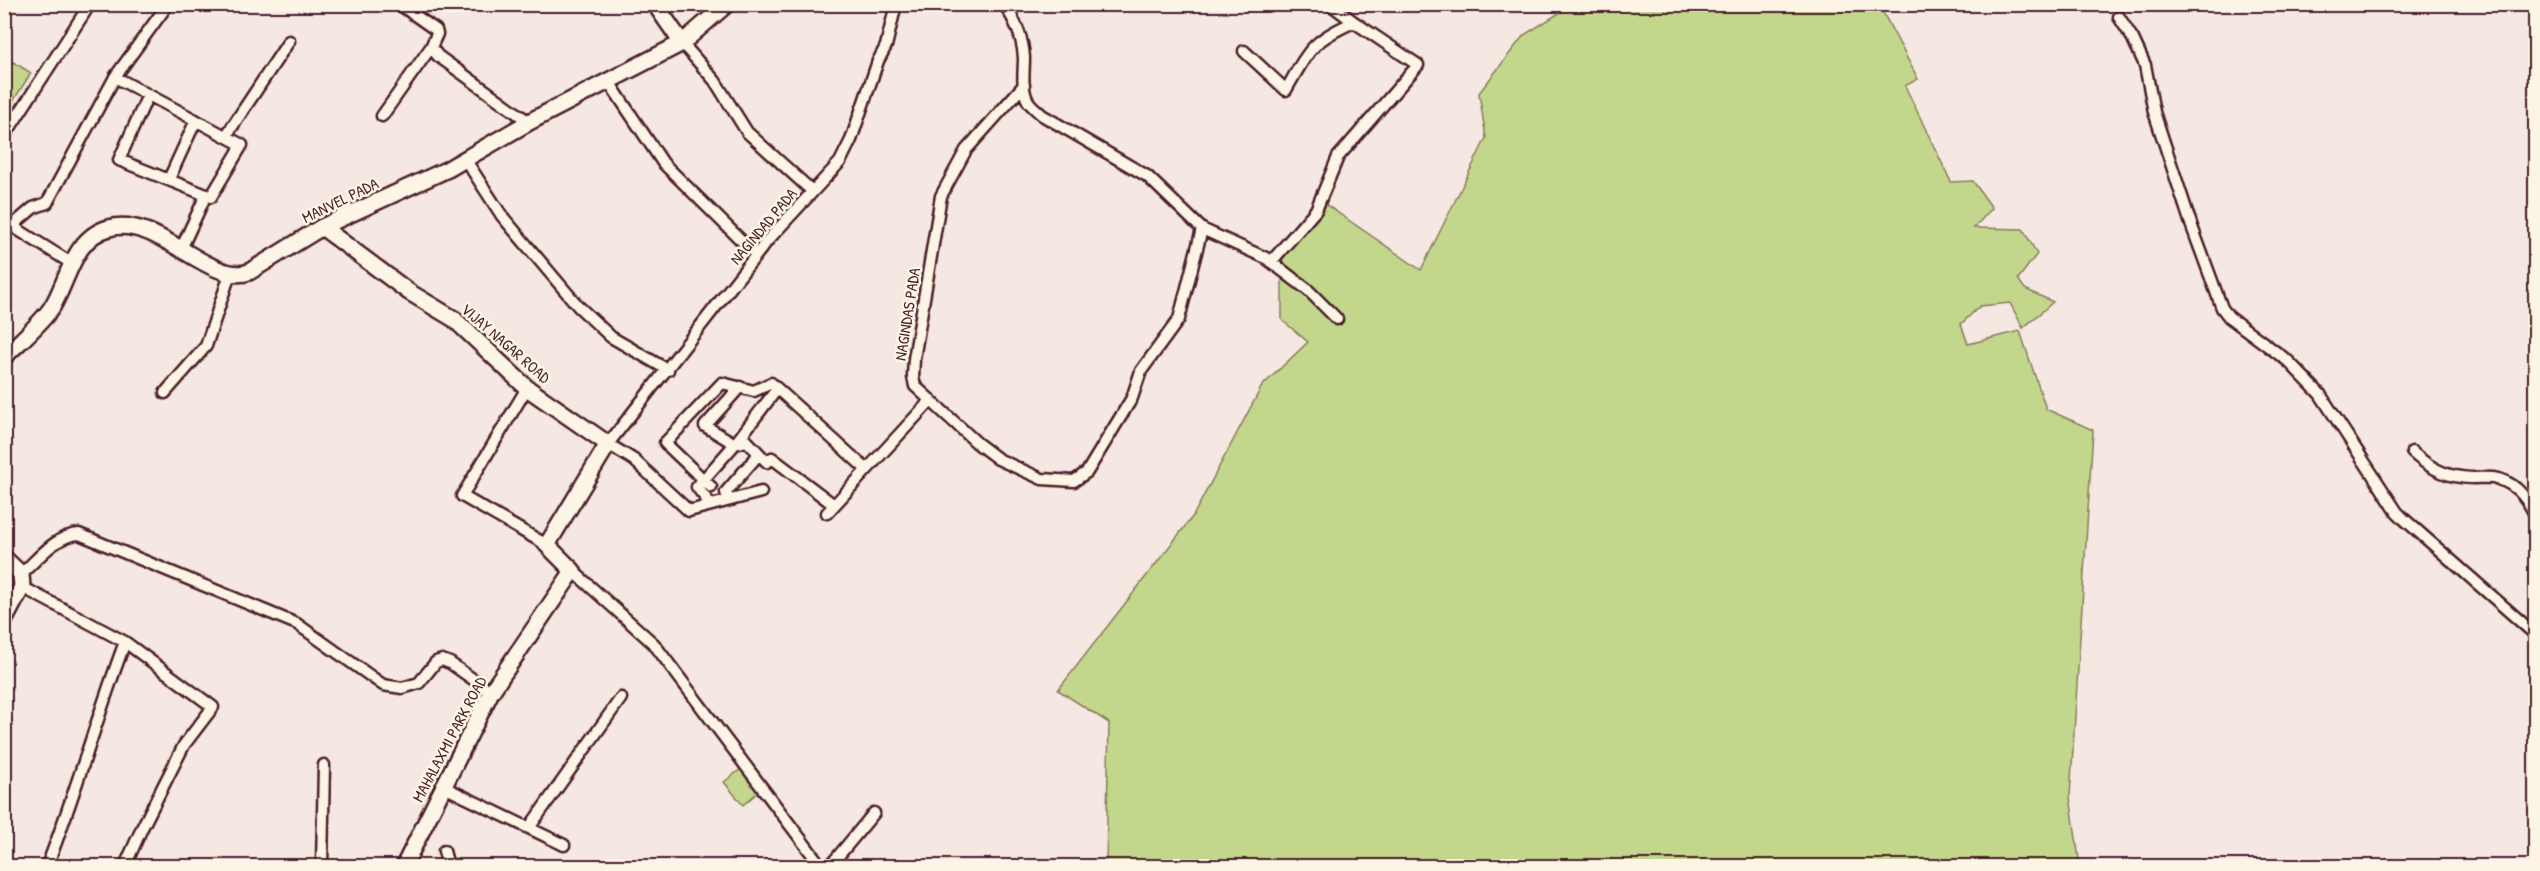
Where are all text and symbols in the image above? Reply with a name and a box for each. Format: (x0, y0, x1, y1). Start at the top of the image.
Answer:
street label: MANVEL PADA (298, 172, 382, 228)
street label: NAGINDAD PADA (724, 183, 802, 269)
street label: NAGINDAS PADA (889, 266, 925, 362)
street label: VIJAY NAGAR ROAD (457, 298, 556, 388)
street label: MAHALAXMI PARK ROAD (407, 672, 492, 806)

